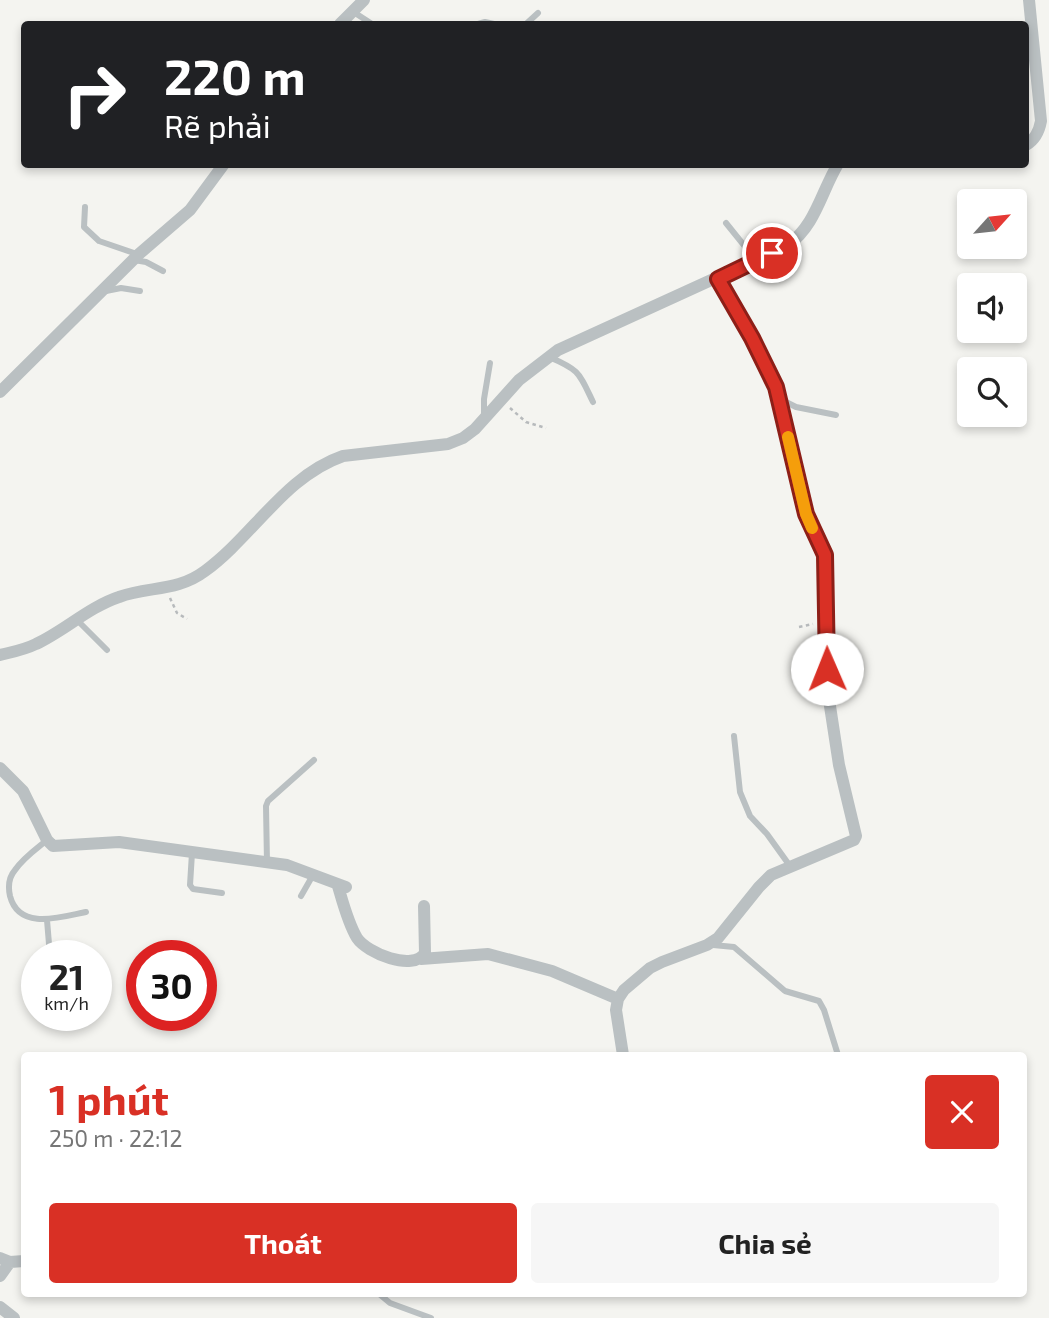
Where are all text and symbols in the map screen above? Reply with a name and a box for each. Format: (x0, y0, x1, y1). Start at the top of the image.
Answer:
text: 220 m (164, 46, 306, 105)
icon: right (49, 49, 140, 140)
text: Rẽ phải (164, 106, 271, 144)
north arrow (957, 189, 1027, 259)
map controls (957, 189, 1027, 427)
pin (742, 223, 802, 283)
icon: arrive (753, 234, 791, 272)
button: sound (957, 273, 1027, 343)
button: search (957, 357, 1027, 427)
position arrow (790, 632, 864, 706)
speed limit sign: 30 (126, 940, 217, 1031)
text: 21 (49, 955, 84, 997)
text: km/h (44, 992, 89, 1014)
text: 1 phút (49, 1073, 169, 1123)
button: close (925, 1075, 999, 1149)
text: 250 m · 22:12 (49, 1124, 182, 1152)
button: Thoát (49, 1203, 517, 1283)
button: Chia sẻ (531, 1203, 999, 1283)

